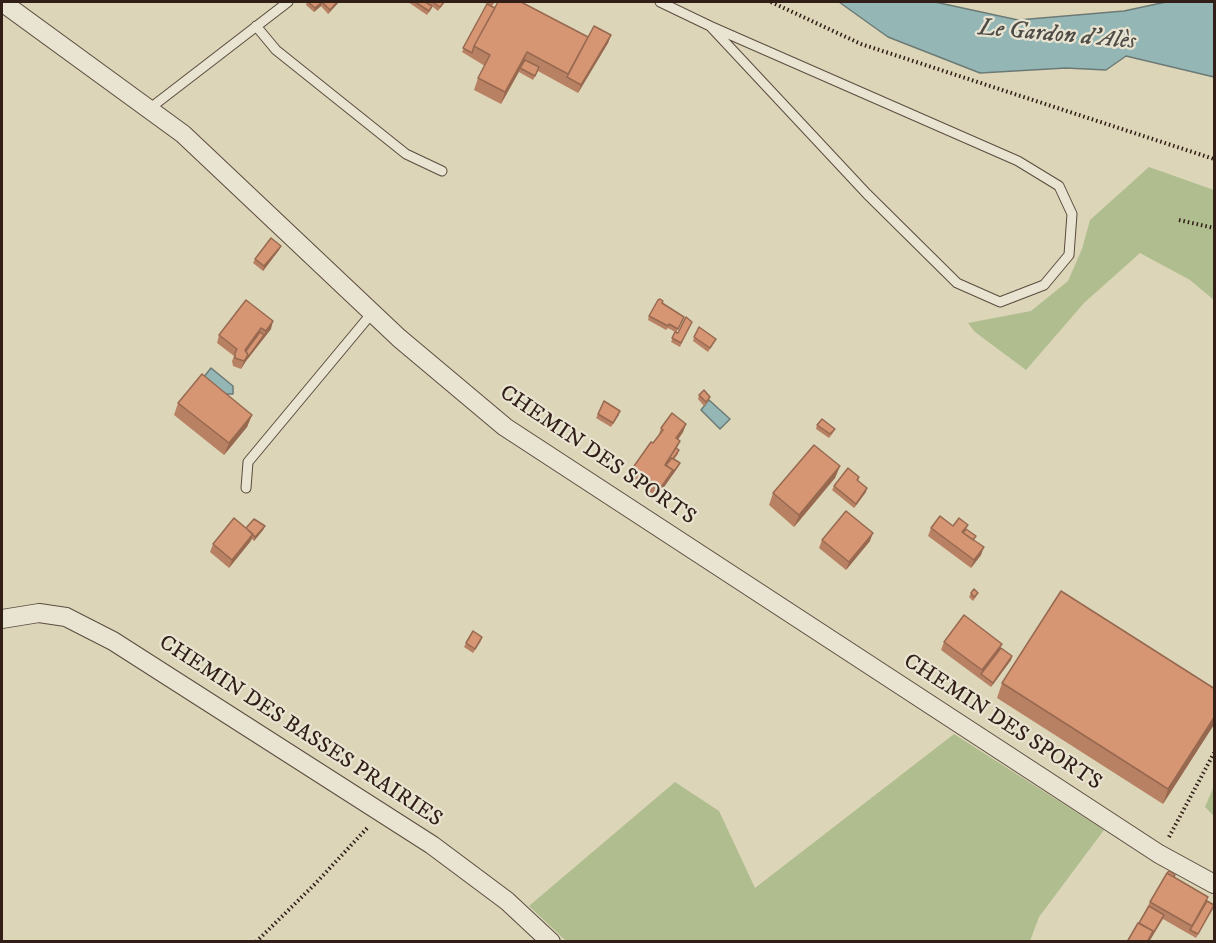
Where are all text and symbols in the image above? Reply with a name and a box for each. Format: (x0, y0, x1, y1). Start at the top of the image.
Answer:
water label: Le Gardon d'Alès (977, 15, 1137, 57)
street label: CHEMIN DES SPORTS (494, 380, 700, 532)
street label: CHEMIN DES BASSES PRAIRIES (153, 630, 447, 834)
street label: CHEMIN DES SPORTS (898, 649, 1106, 797)

